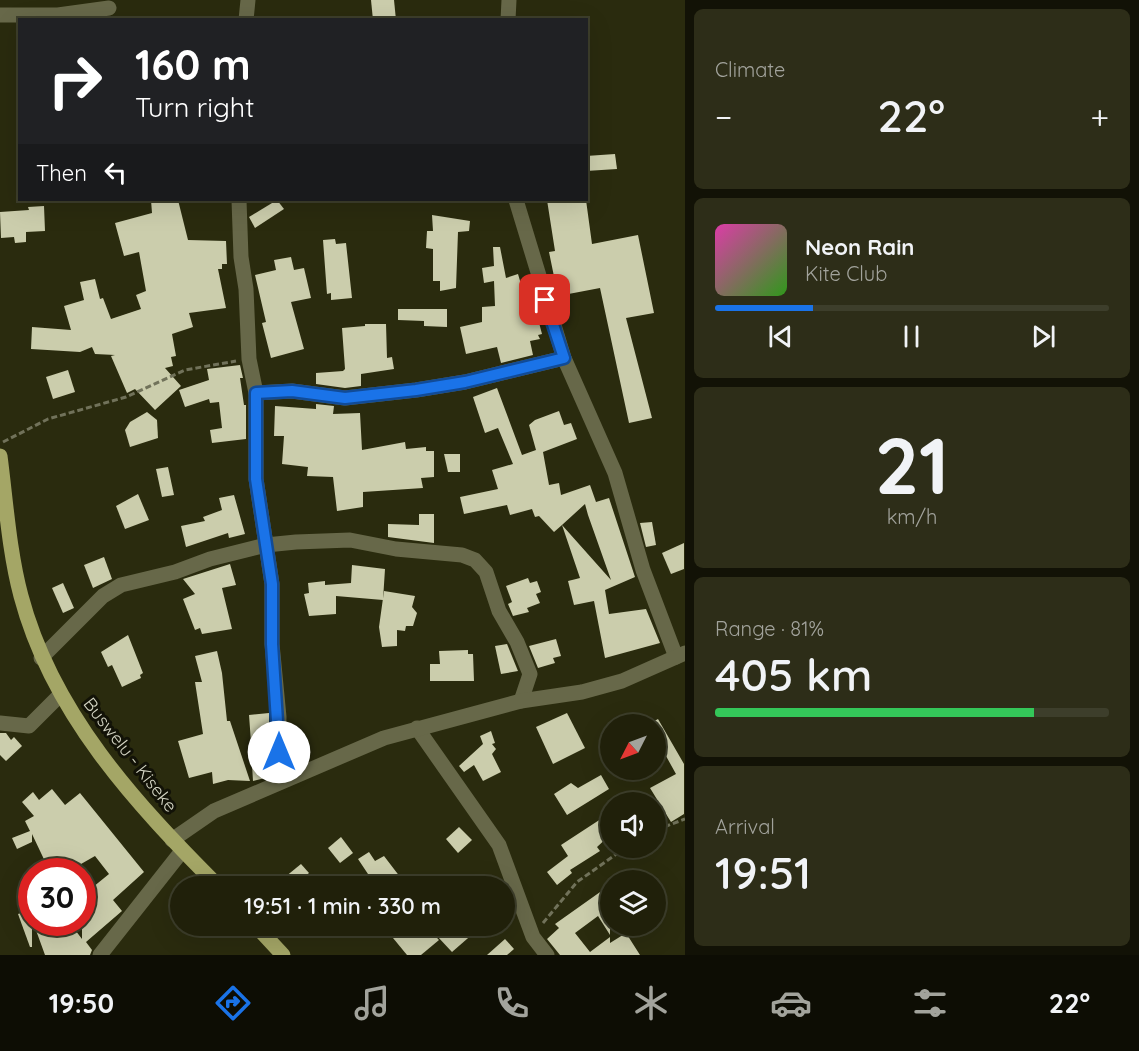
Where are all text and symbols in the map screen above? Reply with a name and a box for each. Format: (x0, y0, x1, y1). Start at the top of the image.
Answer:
text: 160 m (135, 38, 251, 91)
icon: right (36, 42, 114, 120)
text: Climate (715, 57, 785, 82)
text: 22° (878, 87, 945, 143)
text: Turn right (135, 90, 254, 124)
text: − (715, 96, 732, 137)
text: + (1090, 96, 1109, 137)
icon: left (99, 156, 132, 189)
text: Then (36, 159, 87, 187)
text: Neon Rain (805, 233, 914, 261)
text: Kite Club (805, 261, 887, 286)
pin (519, 274, 570, 325)
icon: arrive (528, 283, 561, 316)
icon: previous (764, 320, 797, 353)
icon: pause (895, 320, 928, 353)
icon: next (1027, 320, 1060, 353)
text: 21 (875, 416, 949, 514)
text: km/h (887, 504, 937, 529)
text: Range · 81% (715, 616, 824, 641)
text: 405 km (715, 646, 872, 702)
street label: Buswelu - Kiseke (78, 693, 182, 817)
north arrow (600, 714, 666, 780)
map controls (600, 714, 666, 936)
position arrow (247, 720, 311, 784)
button: sound (600, 792, 666, 858)
text: Arrival (715, 814, 775, 839)
text: 19:51 (715, 844, 811, 900)
speed limit sign: 30 (18, 858, 96, 936)
button: layers (600, 870, 666, 936)
text: 19:51 · 1 min · 330 m (244, 892, 441, 920)
icon: directions (212, 982, 254, 1024)
icon: music (351, 982, 393, 1024)
icon: phone (491, 982, 533, 1024)
icon: climate (630, 982, 672, 1024)
icon: car (770, 982, 812, 1024)
icon: filters (909, 982, 951, 1024)
text: 19:50 (49, 986, 114, 1020)
text: 22° (1049, 986, 1090, 1020)

